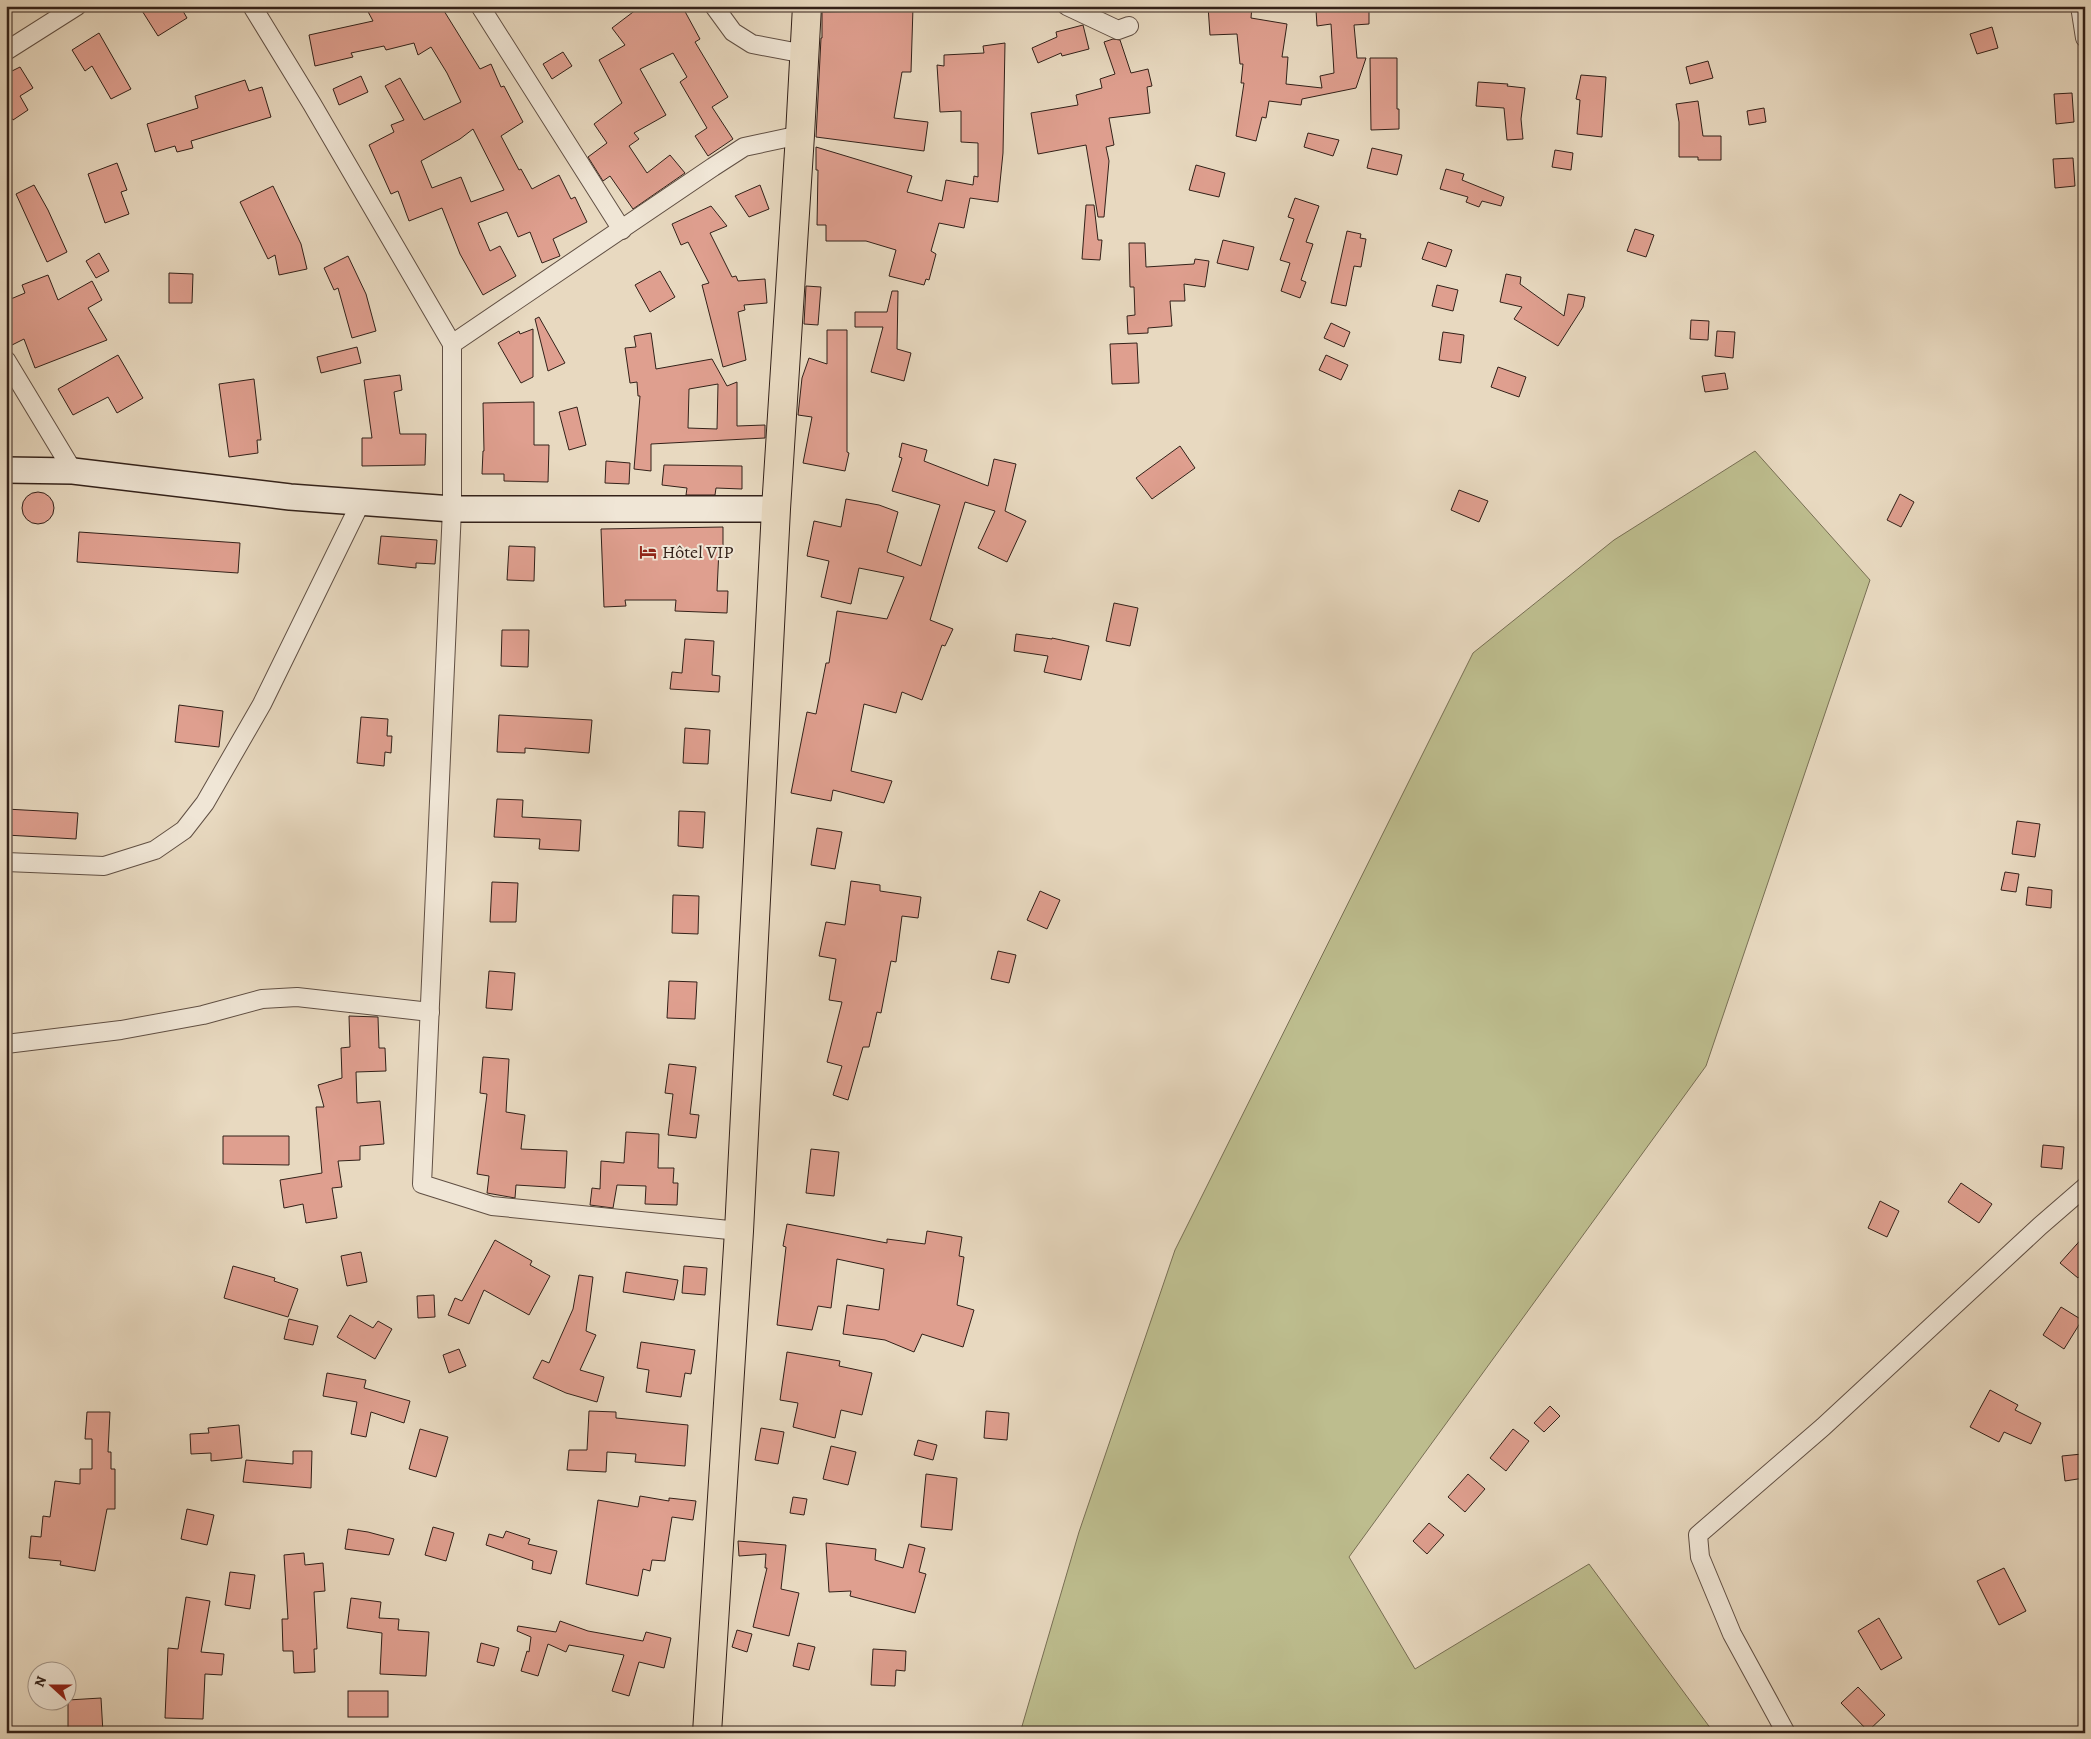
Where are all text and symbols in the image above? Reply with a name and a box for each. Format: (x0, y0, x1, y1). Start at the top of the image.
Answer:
place label: Hôtel VIP (662, 540, 734, 564)
hotel icon: Hôtel VIP (638, 542, 658, 562)
north arrow (28, 1662, 78, 1712)
text: N (30, 1673, 51, 1690)

